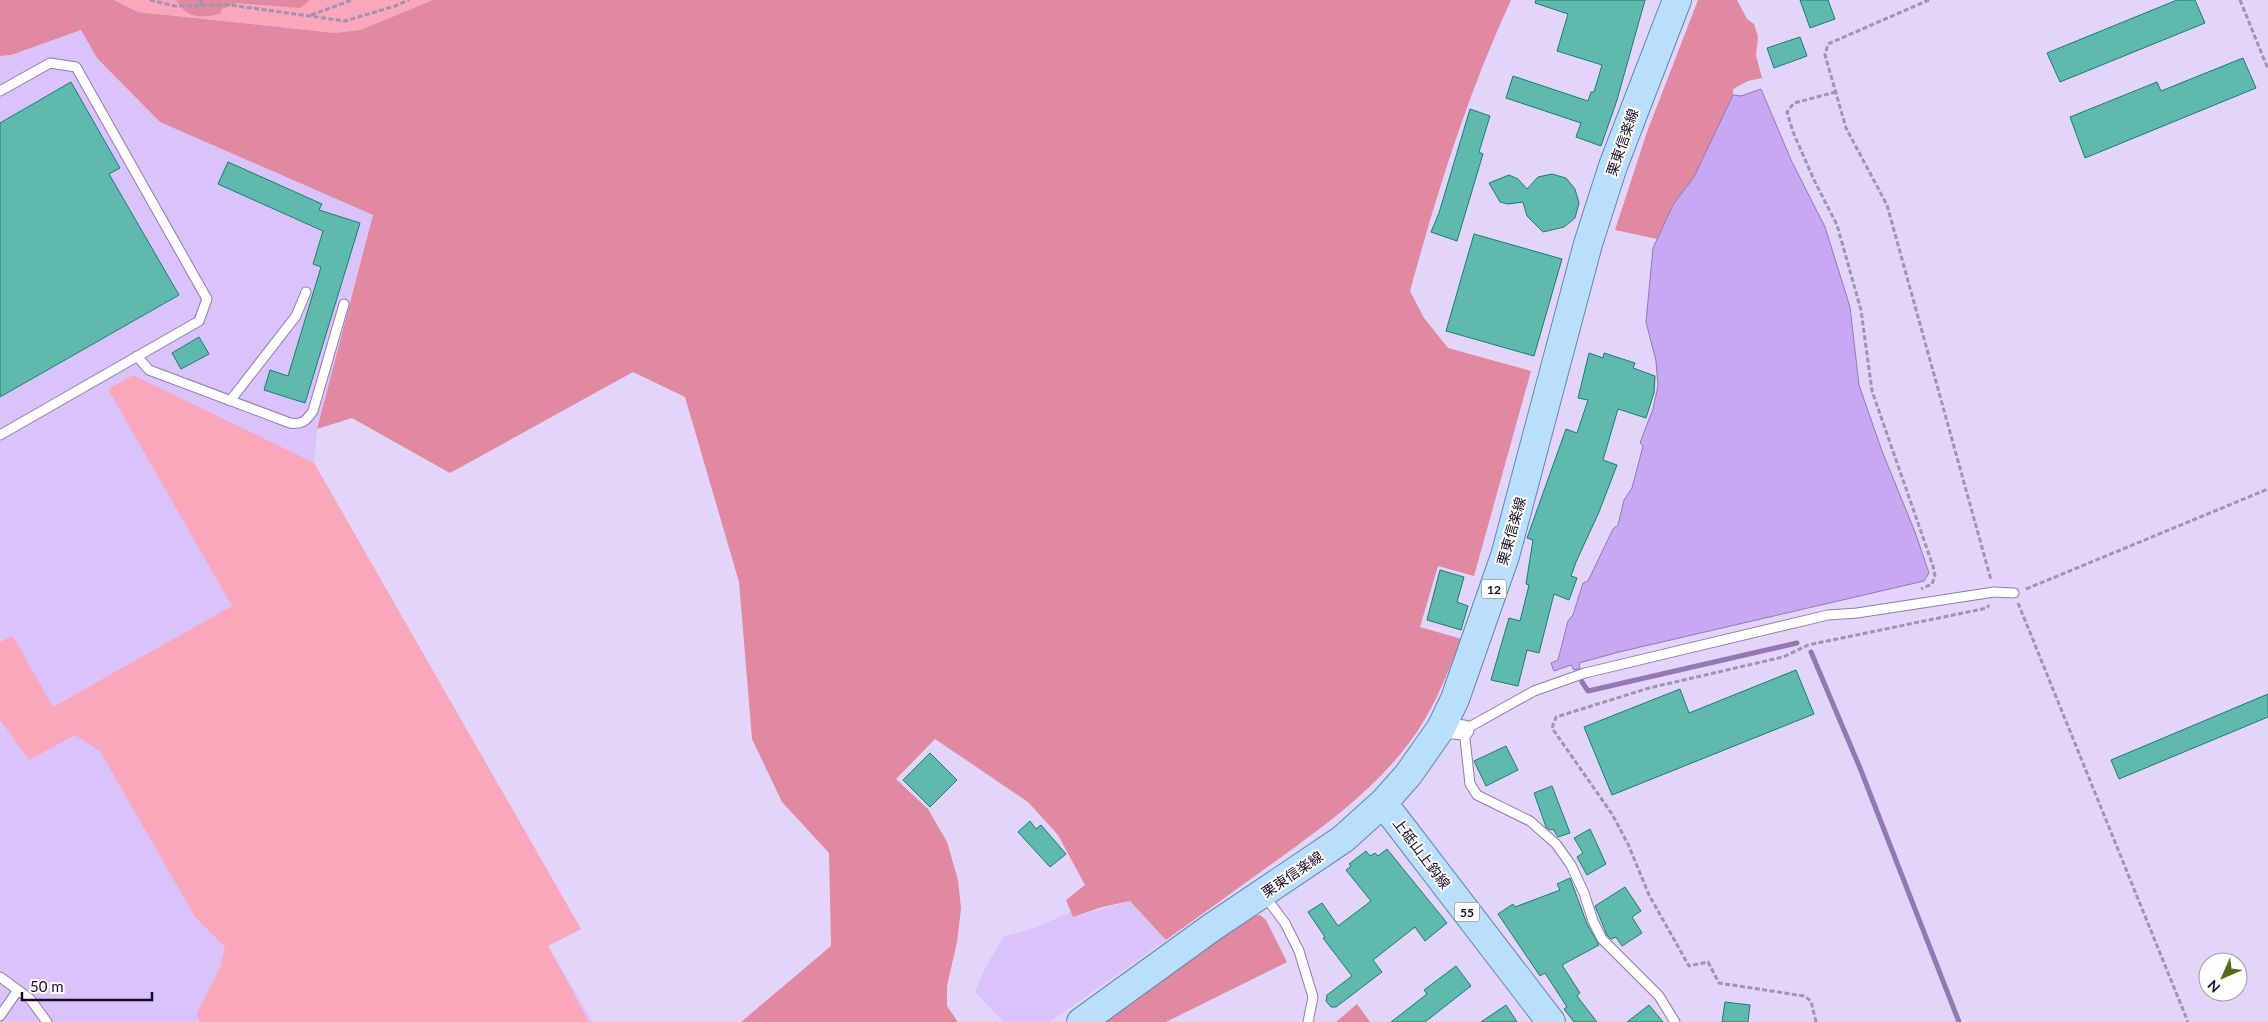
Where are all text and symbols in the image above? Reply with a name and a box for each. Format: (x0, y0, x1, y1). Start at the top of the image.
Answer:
street label: 栗東信楽線 (1603, 106, 1641, 178)
street label: 栗東信楽線 (1493, 495, 1529, 567)
road number: 12 (1482, 580, 1506, 598)
street label: 上砥山上鈎線 (1390, 814, 1454, 892)
street label: 栗東信楽線 (1258, 847, 1326, 901)
road number: 55 (1454, 902, 1480, 922)
north arrow (2198, 952, 2248, 1002)
scale bar (22, 970, 152, 1002)
text: 50 m (30, 977, 64, 995)
text: N (2204, 977, 2223, 996)

